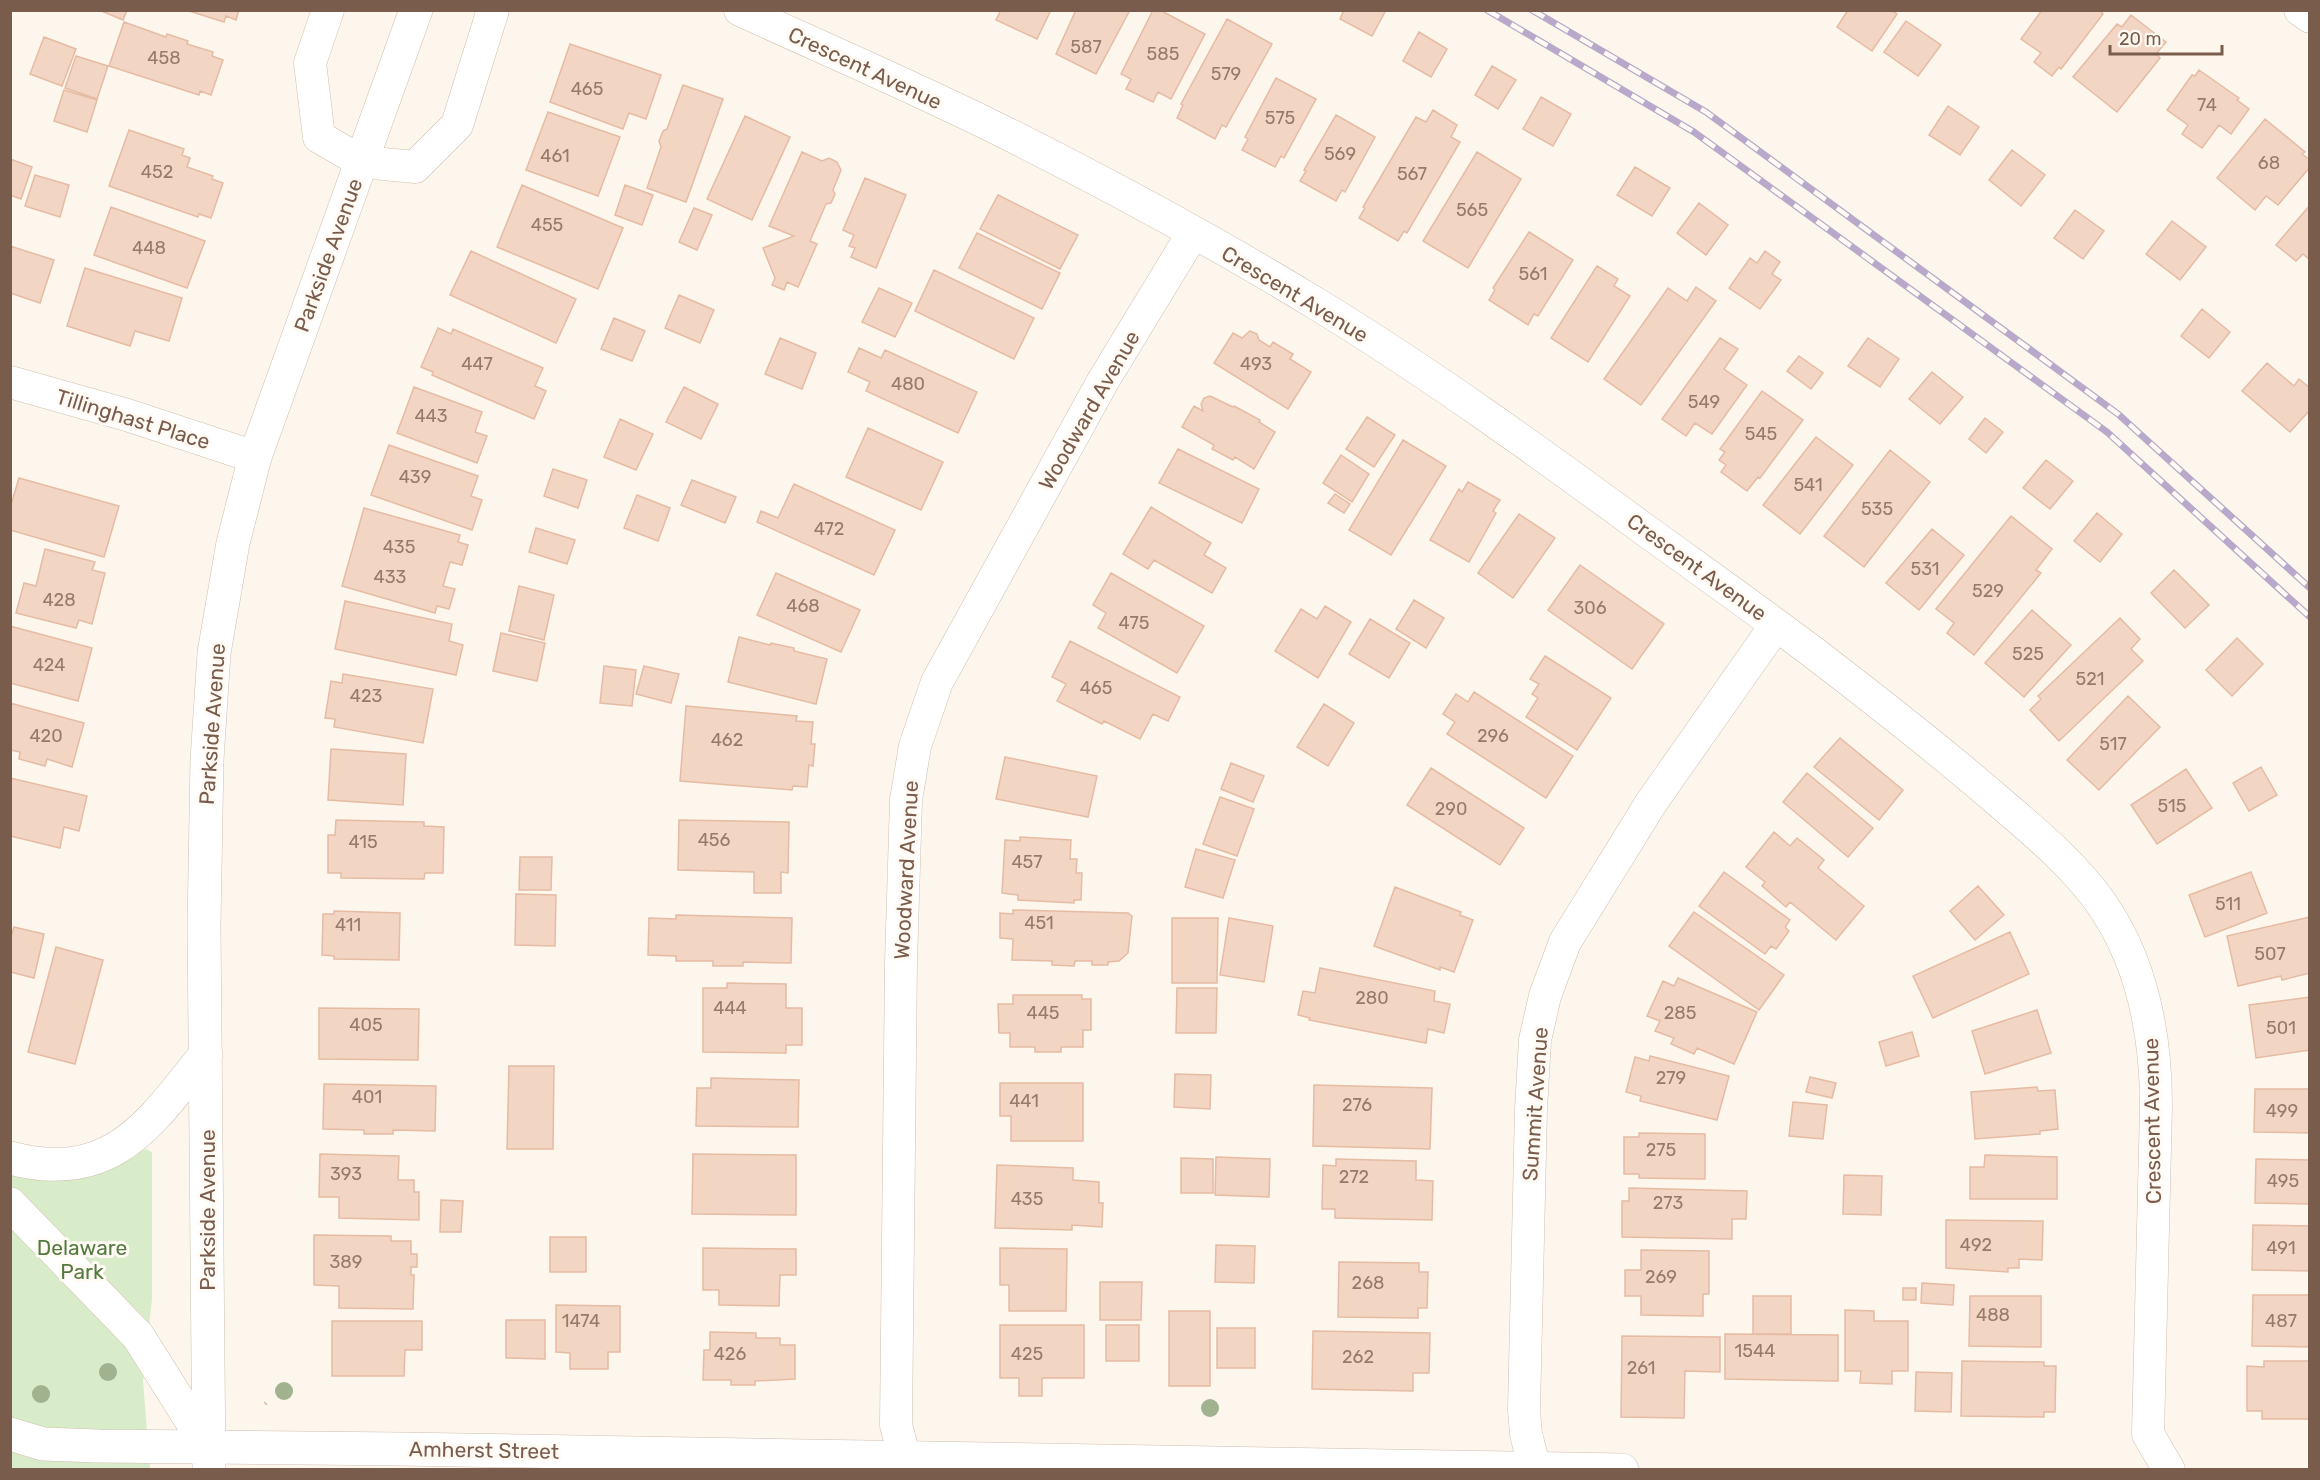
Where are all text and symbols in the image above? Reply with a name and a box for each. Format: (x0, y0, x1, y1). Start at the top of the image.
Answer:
scale bar (2110, 18, 2222, 56)
street label: Crescent Avenue (784, 21, 946, 115)
text: 20 m (2119, 28, 2161, 50)
house number: 587 (1070, 36, 1102, 58)
house number: 585 (1147, 43, 1179, 65)
house number: 458 (147, 47, 181, 69)
house number: 579 (1211, 63, 1241, 85)
house number: 465 (571, 78, 603, 100)
house number: 74 (2197, 94, 2217, 116)
house number: 575 (1265, 107, 1295, 129)
house number: 569 (1324, 143, 1356, 165)
house number: 461 (540, 145, 570, 167)
house number: 68 (2258, 152, 2280, 174)
house number: 452 (141, 161, 173, 183)
house number: 567 (1397, 163, 1427, 185)
street label: Parkside Avenue (289, 175, 367, 335)
house number: 565 (1456, 199, 1488, 221)
house number: 455 (531, 214, 563, 236)
house number: 448 (132, 237, 166, 259)
street label: Crescent Avenue (1217, 240, 1373, 348)
house number: 561 (1519, 263, 1547, 285)
street label: Woodward Avenue (1033, 326, 1145, 494)
house number: 447 (461, 353, 493, 375)
house number: 493 (1240, 353, 1272, 375)
house number: 480 (891, 373, 925, 395)
street label: Tillinghast Place (53, 384, 213, 454)
house number: 549 (1688, 391, 1720, 413)
house number: 443 (414, 405, 448, 427)
house number: 545 (1745, 423, 1777, 445)
house number: 439 (399, 466, 431, 488)
house number: 541 (1793, 474, 1823, 496)
house number: 535 (1861, 498, 1893, 520)
street label: Crescent Avenue (1622, 508, 1772, 626)
house number: 472 (814, 518, 844, 540)
house number: 435 (383, 536, 415, 558)
house number: 531 (1911, 558, 1939, 580)
house number: 433 (374, 566, 406, 588)
house number: 529 (1972, 580, 2004, 602)
house number: 428 (42, 589, 76, 611)
house number: 468 (786, 595, 820, 617)
house number: 306 (1573, 597, 1607, 619)
house number: 475 (1119, 612, 1149, 634)
street label: Parkside Avenue (194, 642, 230, 806)
house number: 525 (2012, 643, 2044, 665)
house number: 424 (33, 654, 65, 676)
house number: 521 (2076, 668, 2104, 690)
house number: 465 (1080, 677, 1112, 699)
house number: 423 (350, 685, 382, 707)
house number: 420 (29, 725, 63, 747)
house number: 296 (1477, 725, 1509, 747)
house number: 462 (711, 729, 743, 751)
house number: 517 (2099, 733, 2127, 755)
street label: Woodward Avenue (889, 780, 923, 960)
house number: 515 (2158, 795, 2186, 817)
house number: 290 (1435, 798, 1467, 820)
house number: 456 (698, 829, 731, 851)
house number: 415 (348, 831, 378, 853)
house number: 457 (1011, 851, 1043, 873)
house number: 511 (2215, 893, 2241, 915)
house number: 451 (1024, 912, 1054, 934)
house number: 411 (335, 914, 361, 936)
house number: 507 (2254, 943, 2286, 965)
house number: 280 (1355, 987, 1389, 1009)
house number: 444 (713, 997, 747, 1019)
house number: 445 (1026, 1002, 1060, 1024)
house number: 285 (1664, 1002, 1696, 1024)
house number: 405 (349, 1014, 383, 1036)
house number: 501 (2266, 1017, 2296, 1039)
street label: Summit Avenue (1517, 1026, 1553, 1182)
street label: Crescent Avenue (2138, 1038, 2166, 1204)
house number: 279 (1656, 1067, 1686, 1089)
house number: 401 (352, 1086, 382, 1108)
house number: 441 (1009, 1090, 1039, 1112)
house number: 276 (1342, 1094, 1372, 1116)
house number: 499 (2266, 1100, 2298, 1122)
street label: Parkside Avenue (195, 1129, 220, 1291)
house number: 275 (1646, 1139, 1676, 1161)
house number: 393 (330, 1163, 362, 1185)
house number: 272 (1339, 1166, 1369, 1188)
house number: 495 (2267, 1170, 2299, 1192)
house number: 435 (1011, 1188, 1043, 1210)
house number: 273 (1653, 1192, 1683, 1214)
house number: 492 (1960, 1234, 1992, 1256)
park label: Delaware Park (37, 1235, 127, 1284)
house number: 491 (2266, 1237, 2296, 1259)
house number: 389 (330, 1251, 362, 1273)
house number: 269 (1645, 1266, 1677, 1288)
house number: 268 (1352, 1272, 1384, 1294)
house number: 488 (1976, 1304, 2010, 1326)
house number: 1474 (562, 1310, 600, 1332)
house number: 487 (2265, 1310, 2297, 1332)
house number: 1544 (1735, 1340, 1775, 1362)
house number: 426 (714, 1343, 746, 1365)
house number: 425 (1011, 1343, 1043, 1365)
house number: 262 (1342, 1346, 1374, 1368)
house number: 261 (1627, 1357, 1655, 1379)
street label: Amherst Street (409, 1436, 559, 1464)

